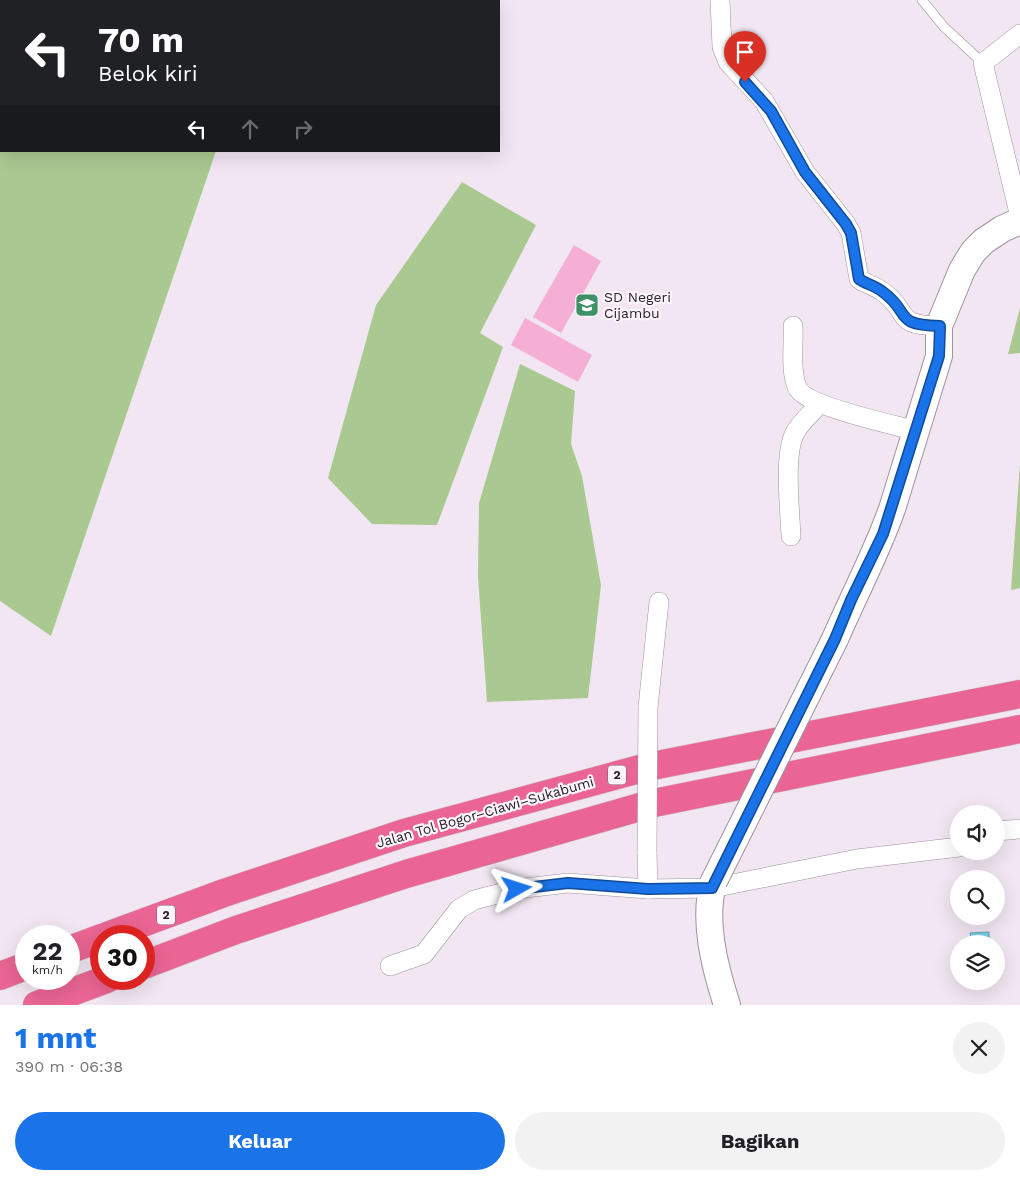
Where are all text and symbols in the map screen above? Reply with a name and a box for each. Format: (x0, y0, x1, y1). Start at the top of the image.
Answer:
text: 70 m (98, 19, 184, 61)
icon: left (15, 20, 80, 85)
pin (724, 31, 766, 82)
icon: arrive (731, 38, 759, 66)
text: Belok kiri (98, 61, 198, 86)
icon: left (183, 115, 211, 143)
icon: ahead (236, 115, 264, 143)
icon: right (289, 115, 317, 143)
place label: SD Negeri Cijambu (604, 289, 671, 321)
school or university icon: SD Negeri Cijambu (574, 292, 600, 318)
road number: 2 (608, 766, 626, 784)
street label: Jalan Tol Bogor–Ciawi–Sukabumi (374, 773, 596, 851)
map controls (950, 805, 1005, 990)
button: sound (950, 805, 1005, 860)
position arrow (490, 862, 542, 914)
button: search (950, 870, 1005, 925)
road number: 2 (157, 906, 175, 924)
speed limit sign: 30 (90, 925, 155, 990)
button: layers (950, 935, 1005, 990)
text: 22 (33, 937, 62, 966)
text: km/h (32, 963, 63, 977)
text: 1 mnt (15, 1020, 96, 1055)
button: close (953, 1022, 1005, 1074)
text: 390 m · 06:38 (15, 1057, 123, 1076)
button: Keluar (15, 1112, 505, 1170)
button: Bagikan (515, 1112, 1005, 1170)

